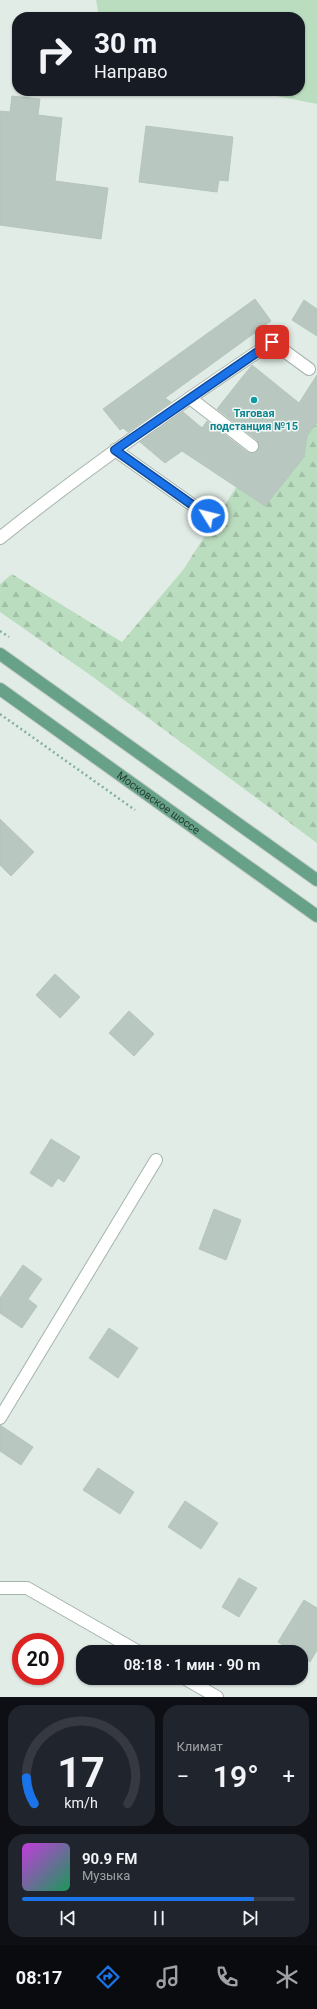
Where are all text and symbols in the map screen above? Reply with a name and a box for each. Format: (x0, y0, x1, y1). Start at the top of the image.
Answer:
text: 30 m (94, 27, 157, 60)
icon: right (28, 28, 80, 80)
text: Направо (94, 61, 167, 82)
pin (255, 325, 289, 359)
icon: arrive (261, 331, 283, 353)
marker: Тяговая подстанция №15 (249, 395, 259, 405)
place label: Тяговая подстанция №15 (210, 407, 298, 433)
position arrow (187, 495, 229, 537)
street label: Московское шоссе (114, 768, 203, 837)
speed limit sign: 20 (12, 1633, 64, 1685)
text: 08:18 · 1 мин · 90 m (124, 1656, 260, 1674)
text: Климат (177, 1739, 223, 1754)
text: 17 (57, 1747, 105, 1796)
text: 19° (213, 1759, 259, 1794)
text: − (177, 1764, 189, 1789)
text: + (283, 1764, 295, 1789)
text: km/h (64, 1794, 98, 1810)
text: 90.9 FM (82, 1850, 137, 1868)
text: Музыка (82, 1868, 130, 1883)
icon: previous (57, 1907, 79, 1929)
icon: pause (148, 1907, 170, 1929)
icon: next (239, 1907, 261, 1929)
icon: directions (94, 1963, 122, 1991)
icon: music (154, 1963, 182, 1991)
icon: phone (213, 1963, 241, 1991)
icon: climate (273, 1963, 301, 1991)
text: 08:17 (16, 1967, 62, 1988)

